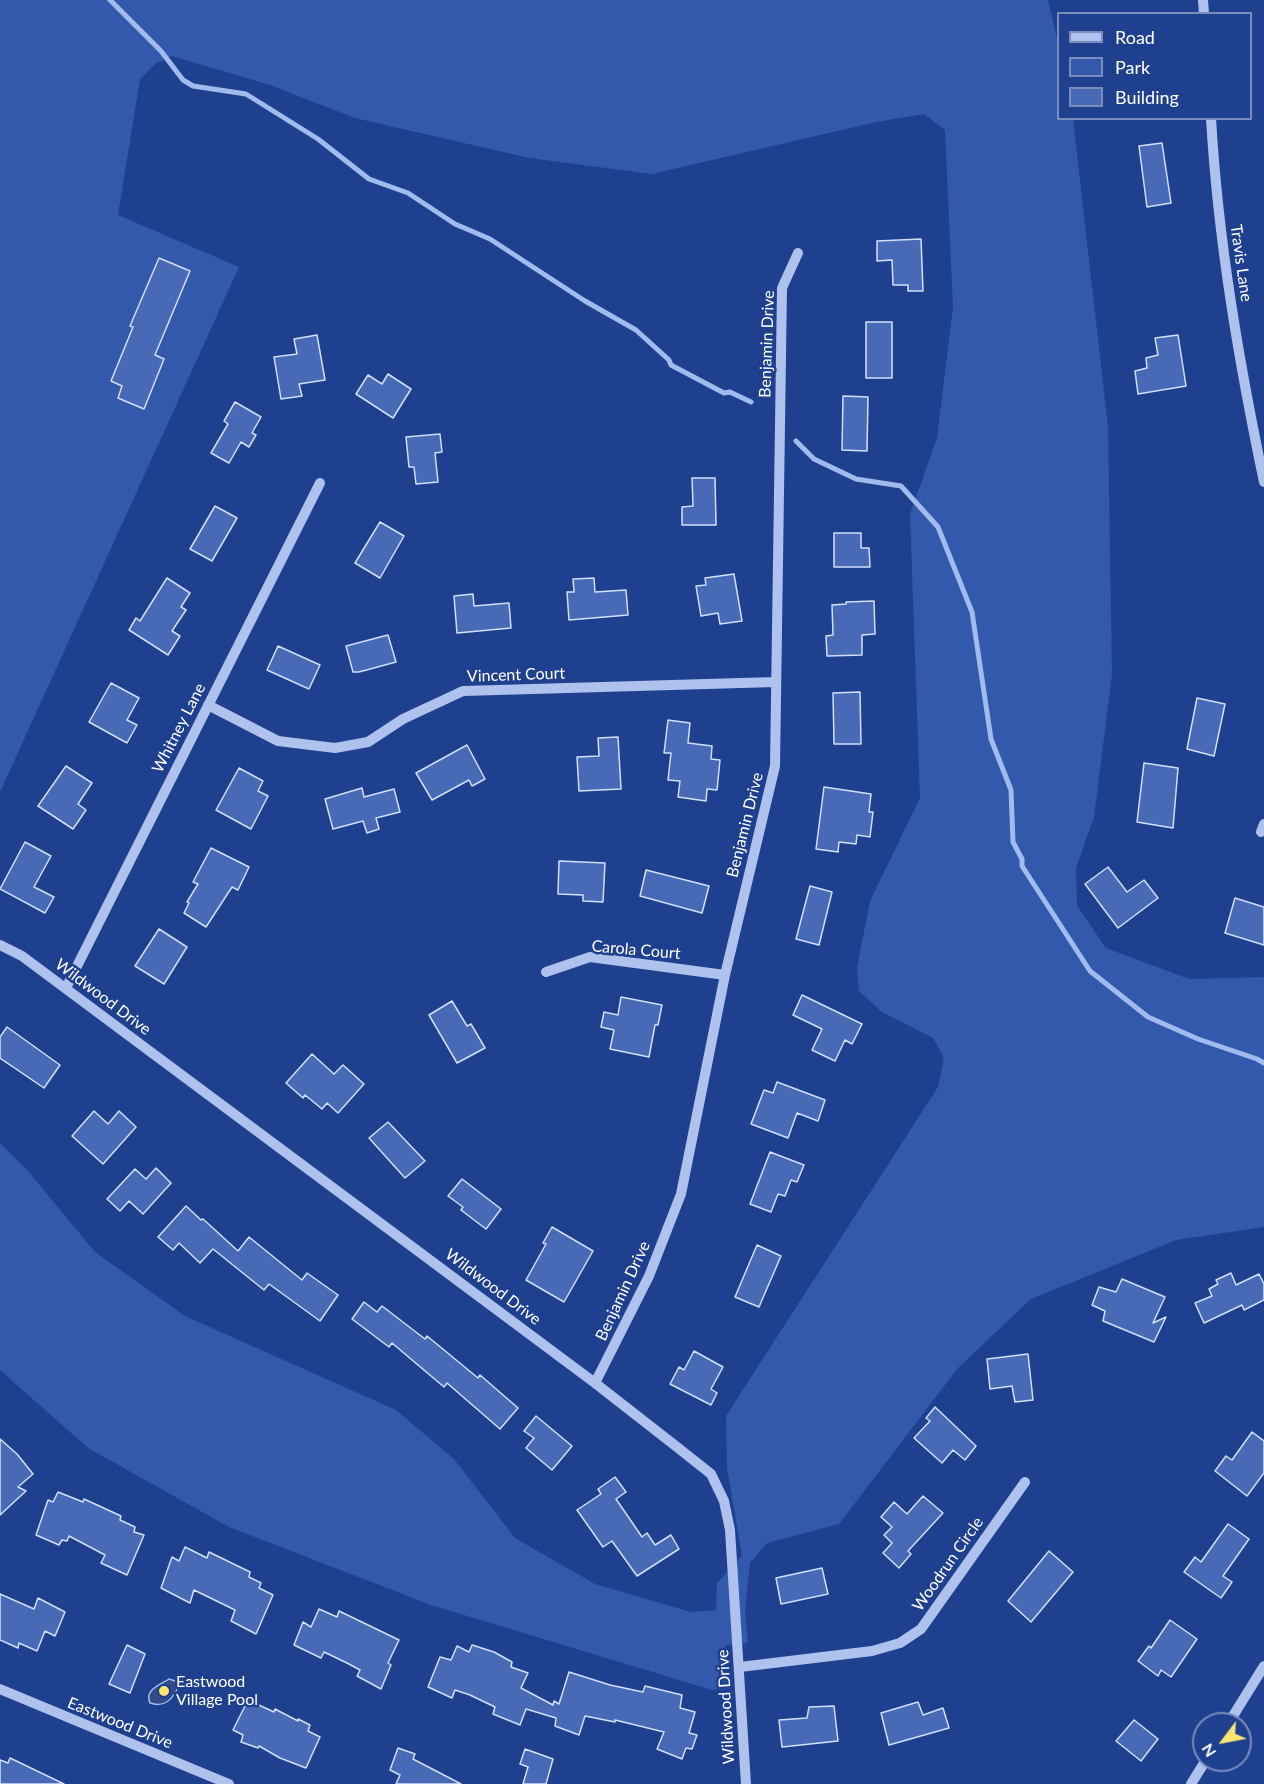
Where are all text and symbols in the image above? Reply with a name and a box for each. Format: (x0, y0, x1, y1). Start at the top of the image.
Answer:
legend (1057, 12, 1252, 120)
text: Road (1115, 26, 1155, 48)
text: Park (1115, 56, 1150, 78)
text: Building (1115, 86, 1179, 108)
street label: Travis Lane (1226, 223, 1256, 303)
street label: Benjamin Drive (756, 290, 778, 398)
street label: Vincent Court (467, 664, 565, 686)
street label: Whitney Lane (148, 680, 210, 776)
street label: Benjamin Drive (723, 770, 767, 880)
street label: Carola Court (591, 937, 681, 963)
street label: Wildwood Drive (51, 955, 155, 1039)
street label: Benjamin Drive (592, 1238, 654, 1344)
street label: Wildwood Drive (441, 1245, 545, 1329)
street label: Woodrun Circle (908, 1513, 988, 1615)
street label: Wildwood Drive (713, 1649, 739, 1765)
place label: Eastwood Village Pool (176, 1672, 258, 1710)
marker: Eastwood Village Pool (157, 1684, 171, 1698)
street label: Eastwood Drive (65, 1693, 175, 1753)
north arrow (1192, 1712, 1252, 1772)
text: N (1197, 1740, 1219, 1761)

